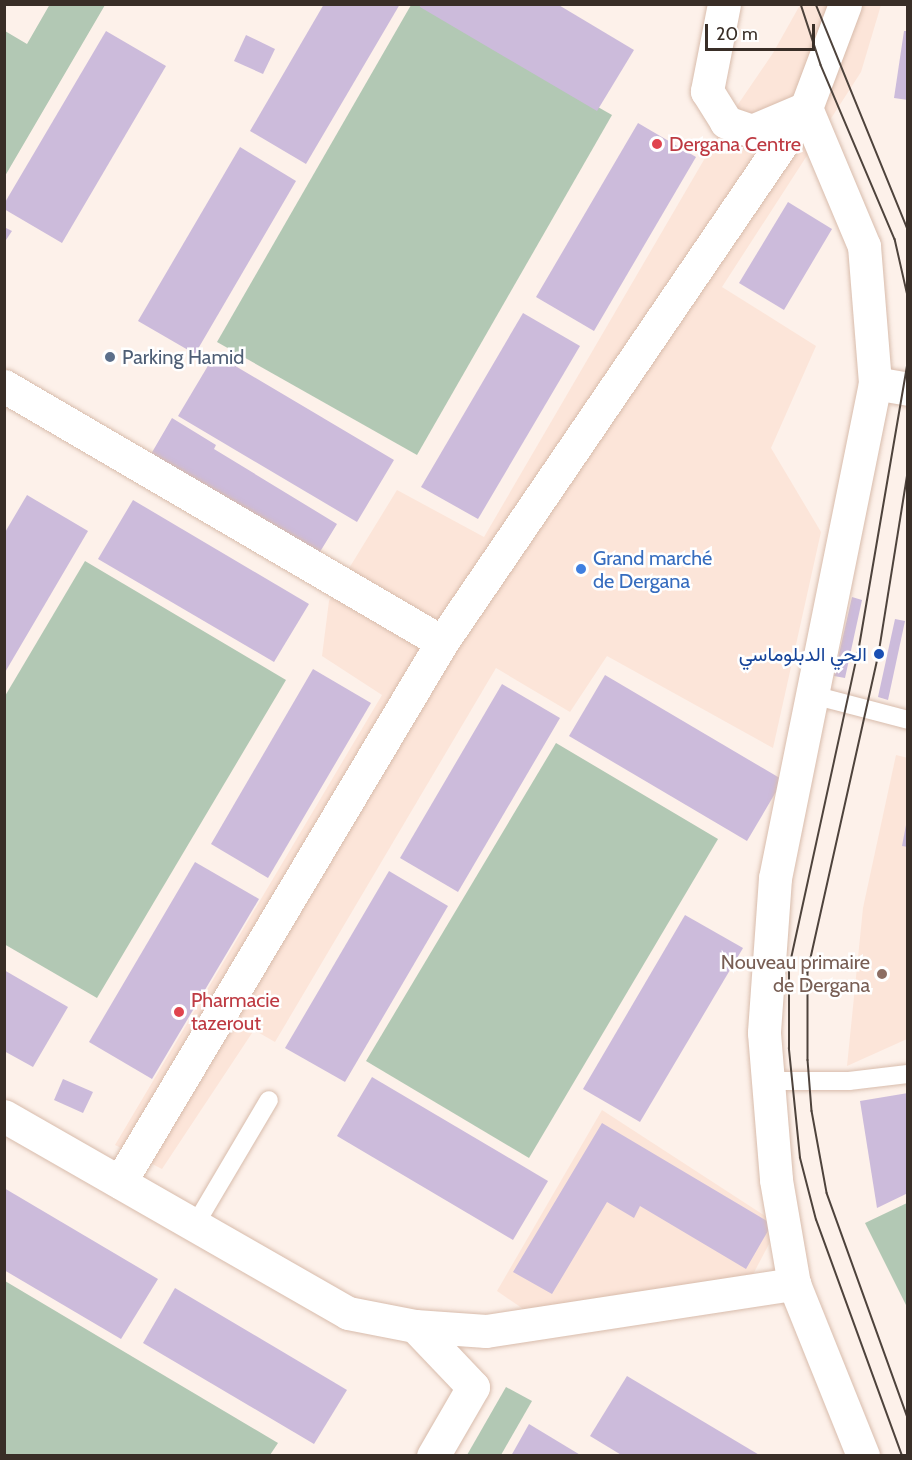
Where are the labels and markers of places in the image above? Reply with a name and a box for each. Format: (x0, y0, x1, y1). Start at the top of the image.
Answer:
place label: Dergana Centre (669, 132, 801, 156)
marker: Dergana Centre (650, 137, 664, 151)
place label: Parking Hamid (122, 345, 244, 369)
marker: Parking Hamid (103, 350, 117, 364)
place label: Grand marché de Dergana (593, 546, 712, 593)
marker: Grand marché de Dergana (574, 562, 588, 576)
place label: الحي الدبلوماسي (739, 642, 867, 666)
marker: الحي الدبلوماسي (872, 647, 886, 661)
place label: Nouveau primaire de Dergana (721, 951, 870, 998)
marker: Nouveau primaire de Dergana (875, 967, 889, 981)
place label: Pharmacie tazerout (191, 988, 280, 1035)
marker: Pharmacie tazerout (172, 1005, 186, 1019)

